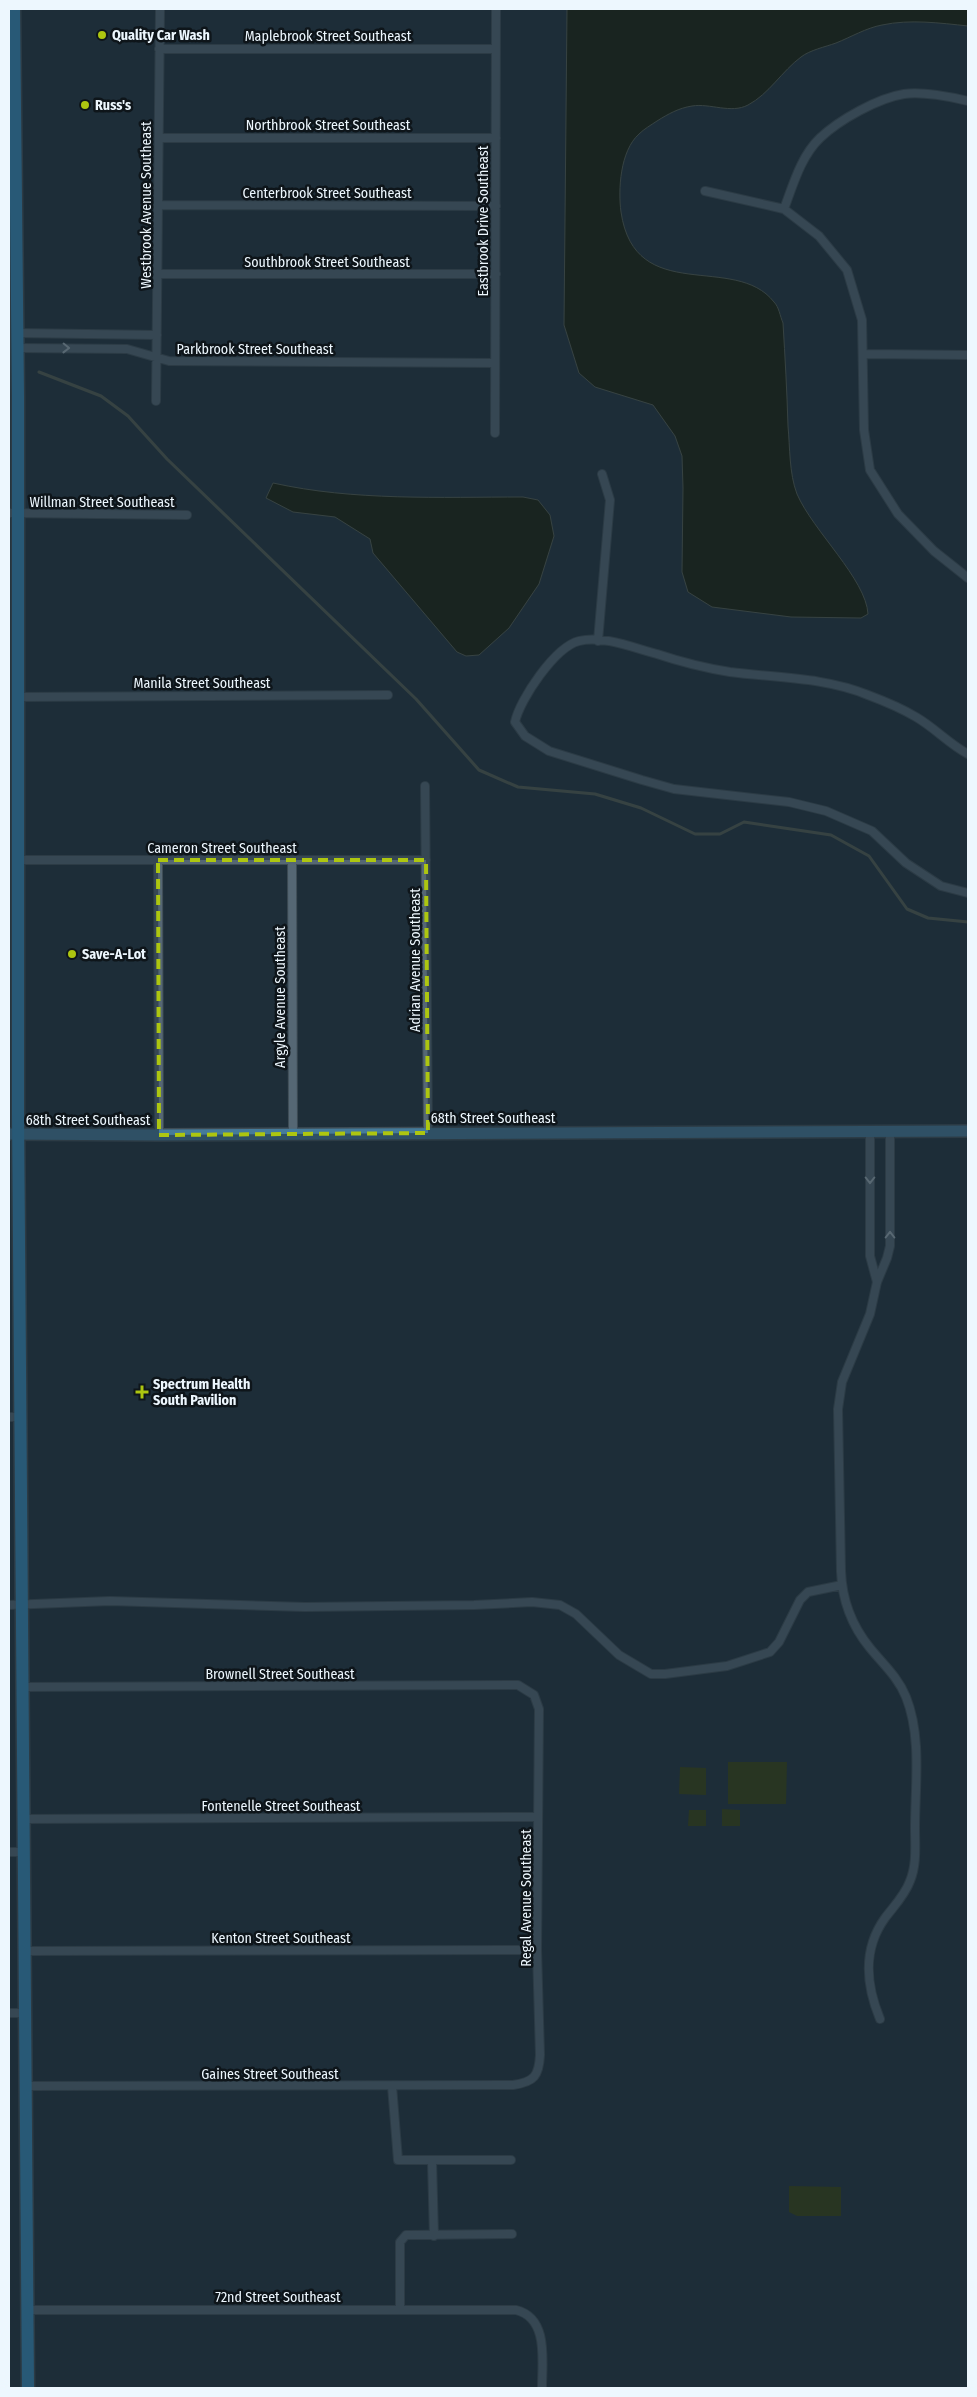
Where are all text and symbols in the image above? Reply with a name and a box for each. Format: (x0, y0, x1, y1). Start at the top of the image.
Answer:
place label: Quality Car Wash (112, 27, 210, 44)
street label: Maplebrook Street Southeast (245, 28, 412, 45)
marker: Quality Car Wash (96, 29, 108, 41)
place label: Russ's (95, 97, 131, 114)
marker: Russ's (79, 99, 91, 111)
street label: Northbrook Street Southeast (246, 117, 411, 134)
street label: Westbrook Avenue Southeast (138, 121, 155, 289)
street label: Eastbrook Drive Southeast (475, 145, 492, 296)
street label: Centerbrook Street Southeast (242, 185, 412, 202)
street label: Southbrook Street Southeast (244, 254, 410, 271)
street label: Parkbrook Street Southeast (177, 341, 334, 358)
one-way arrow (62, 343, 70, 353)
street label: Willman Street Southeast (29, 494, 175, 511)
street label: Manila Street Southeast (134, 675, 271, 692)
street label: Cameron Street Southeast (147, 840, 297, 857)
street label: Adrian Avenue Southeast (407, 888, 424, 1032)
street label: Argyle Avenue Southeast (272, 926, 289, 1068)
place label: Save-A-Lot (82, 946, 147, 963)
marker: Save-A-Lot (66, 948, 78, 960)
street label: 68th Street Southeast (431, 1110, 556, 1127)
street label: 68th Street Southeast (26, 1112, 151, 1129)
one-way arrow (865, 1176, 875, 1184)
one-way arrow (885, 1231, 895, 1239)
place label: Spectrum Health South Pavilion (153, 1376, 250, 1409)
marker: Spectrum Health South Pavilion (135, 1385, 149, 1399)
street label: Brownell Street Southeast (205, 1666, 355, 1683)
street label: Fontenelle Street Southeast (202, 1798, 361, 1815)
street label: Regal Avenue Southeast (518, 1829, 535, 1967)
street label: Kenton Street Southeast (211, 1930, 351, 1947)
street label: Gaines Street Southeast (201, 2066, 339, 2083)
street label: 72nd Street Southeast (215, 2289, 341, 2306)

